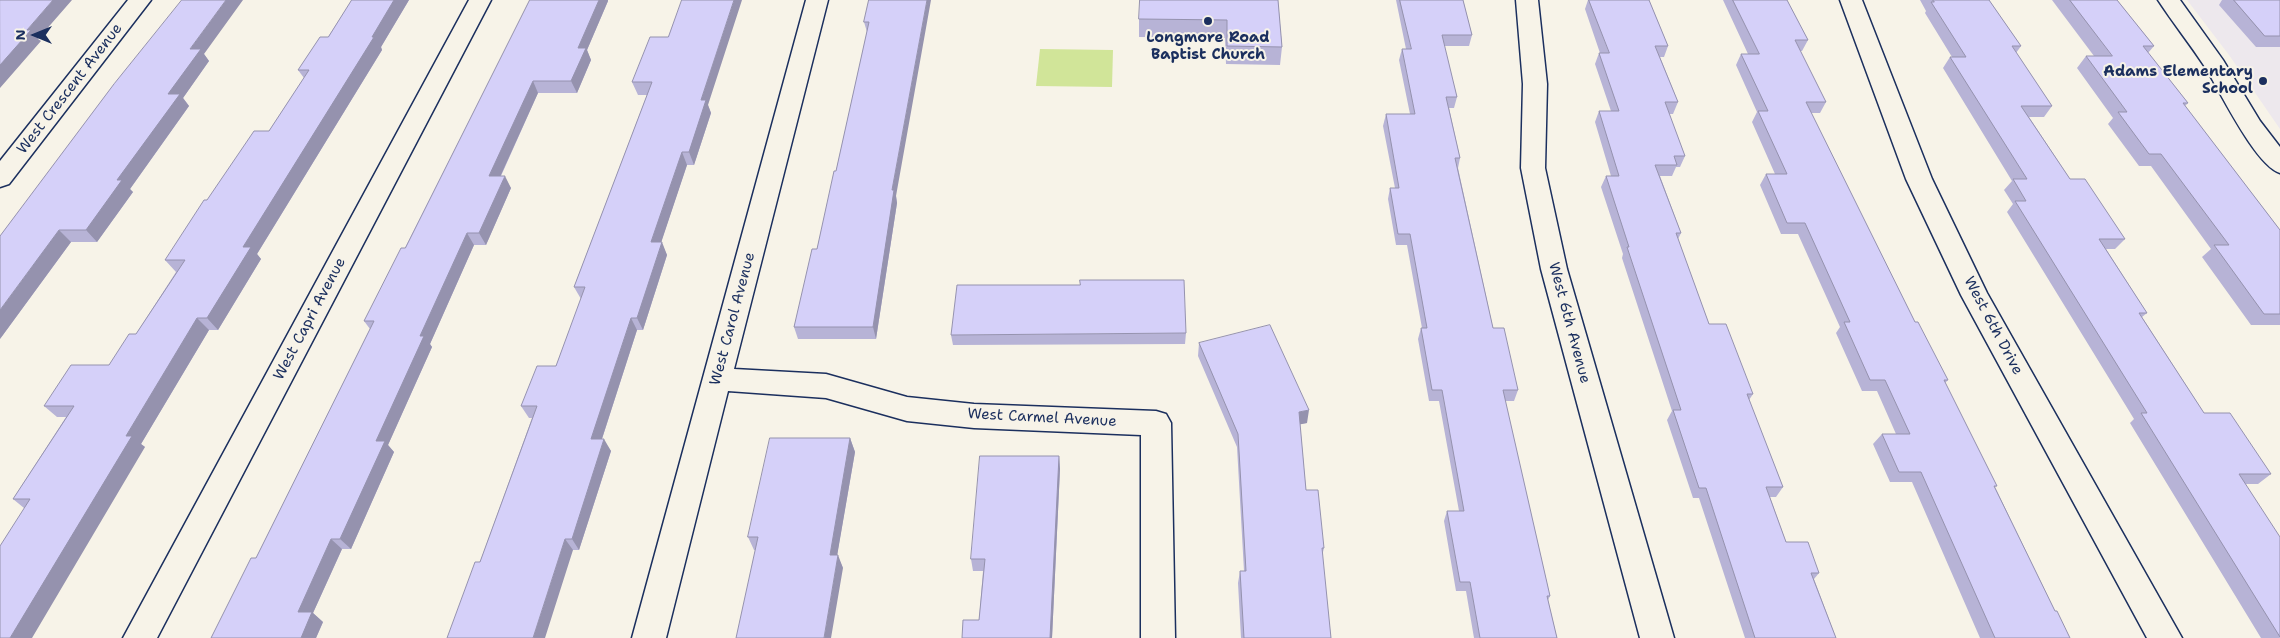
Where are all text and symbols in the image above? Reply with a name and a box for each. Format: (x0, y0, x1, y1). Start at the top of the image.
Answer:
north arrow (10, 10, 60, 60)
marker: Longmore Road Baptist Church (1202, 15, 1214, 27)
street label: West Crescent Avenue (13, 20, 127, 158)
text: N (11, 29, 29, 41)
place label: Longmore Road Baptist Church (1146, 29, 1270, 64)
place label: Adams Elementary School (2103, 63, 2253, 98)
marker: Adams Elementary School (2257, 75, 2269, 87)
street label: West Carol Avenue (707, 251, 759, 387)
street label: West Capri Avenue (270, 255, 350, 383)
street label: West 6th Avenue (1544, 260, 1594, 386)
street label: West 6th Drive (1960, 274, 2026, 378)
street label: West Carmel Avenue (967, 405, 1117, 431)

